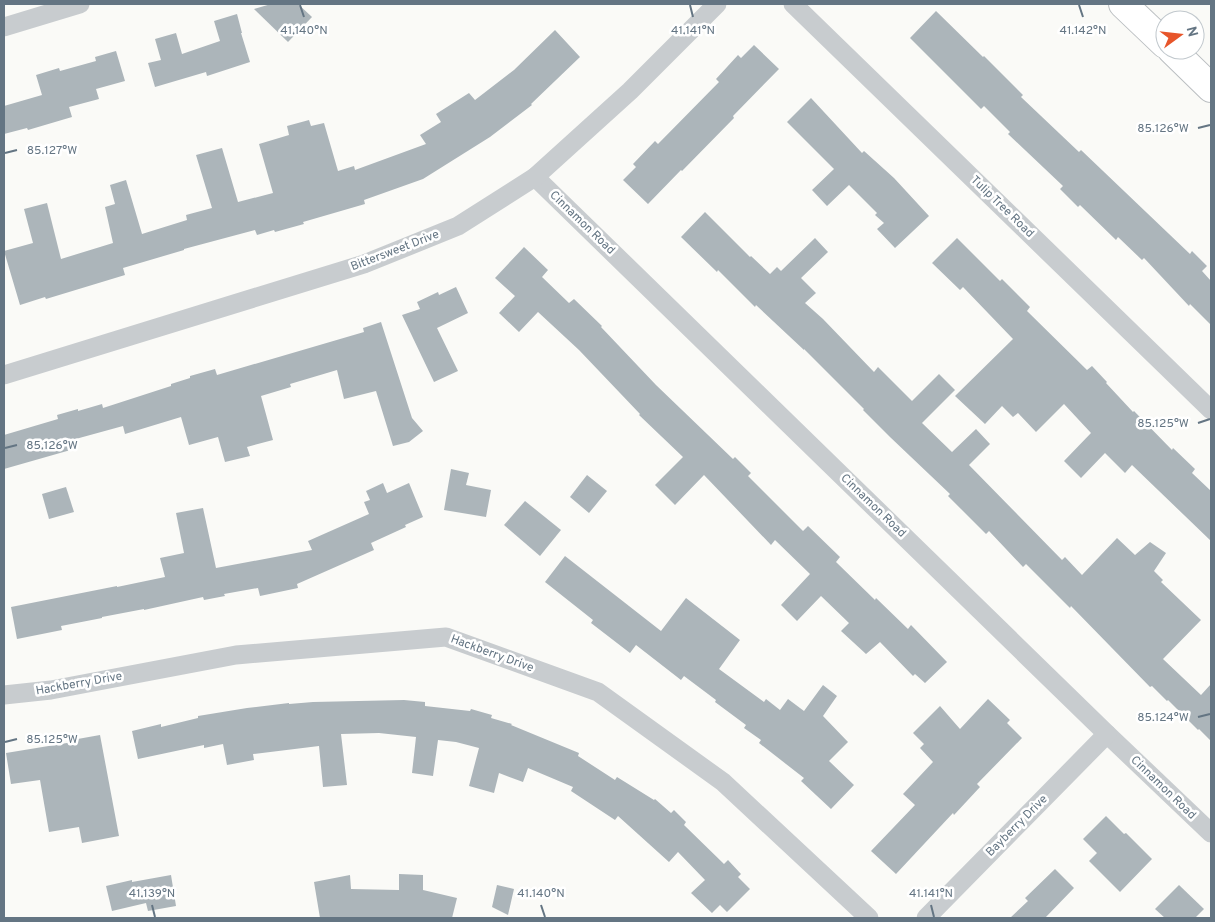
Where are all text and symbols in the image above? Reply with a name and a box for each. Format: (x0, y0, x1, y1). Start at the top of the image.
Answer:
north arrow (1155, 10, 1205, 60)
text: 41.140°N (280, 23, 328, 39)
text: 41.141°N (671, 23, 715, 39)
text: 41.142°N (1060, 23, 1107, 39)
text: N (1182, 25, 1201, 39)
text: 85.126°W (1137, 121, 1189, 137)
text: 85.127°W (27, 143, 77, 159)
street label: Tulip Tree Road (967, 173, 1037, 241)
street label: Cinnamon Road (546, 188, 618, 258)
street label: Bittersweet Drive (348, 227, 442, 275)
text: 85.125°W (1137, 416, 1189, 432)
text: 85.126°W (26, 438, 78, 454)
street label: Cinnamon Road (837, 471, 909, 541)
street label: Hackberry Drive (448, 632, 536, 676)
street label: Hackberry Drive (35, 669, 123, 699)
text: 85.124°W (1137, 710, 1189, 726)
text: 85.125°W (26, 732, 78, 748)
street label: Cinnamon Road (1127, 753, 1199, 823)
street label: Bayberry Drive (983, 792, 1051, 860)
text: 41.139°N (129, 886, 175, 902)
text: 41.140°N (517, 886, 565, 902)
text: 41.141°N (909, 886, 953, 902)

